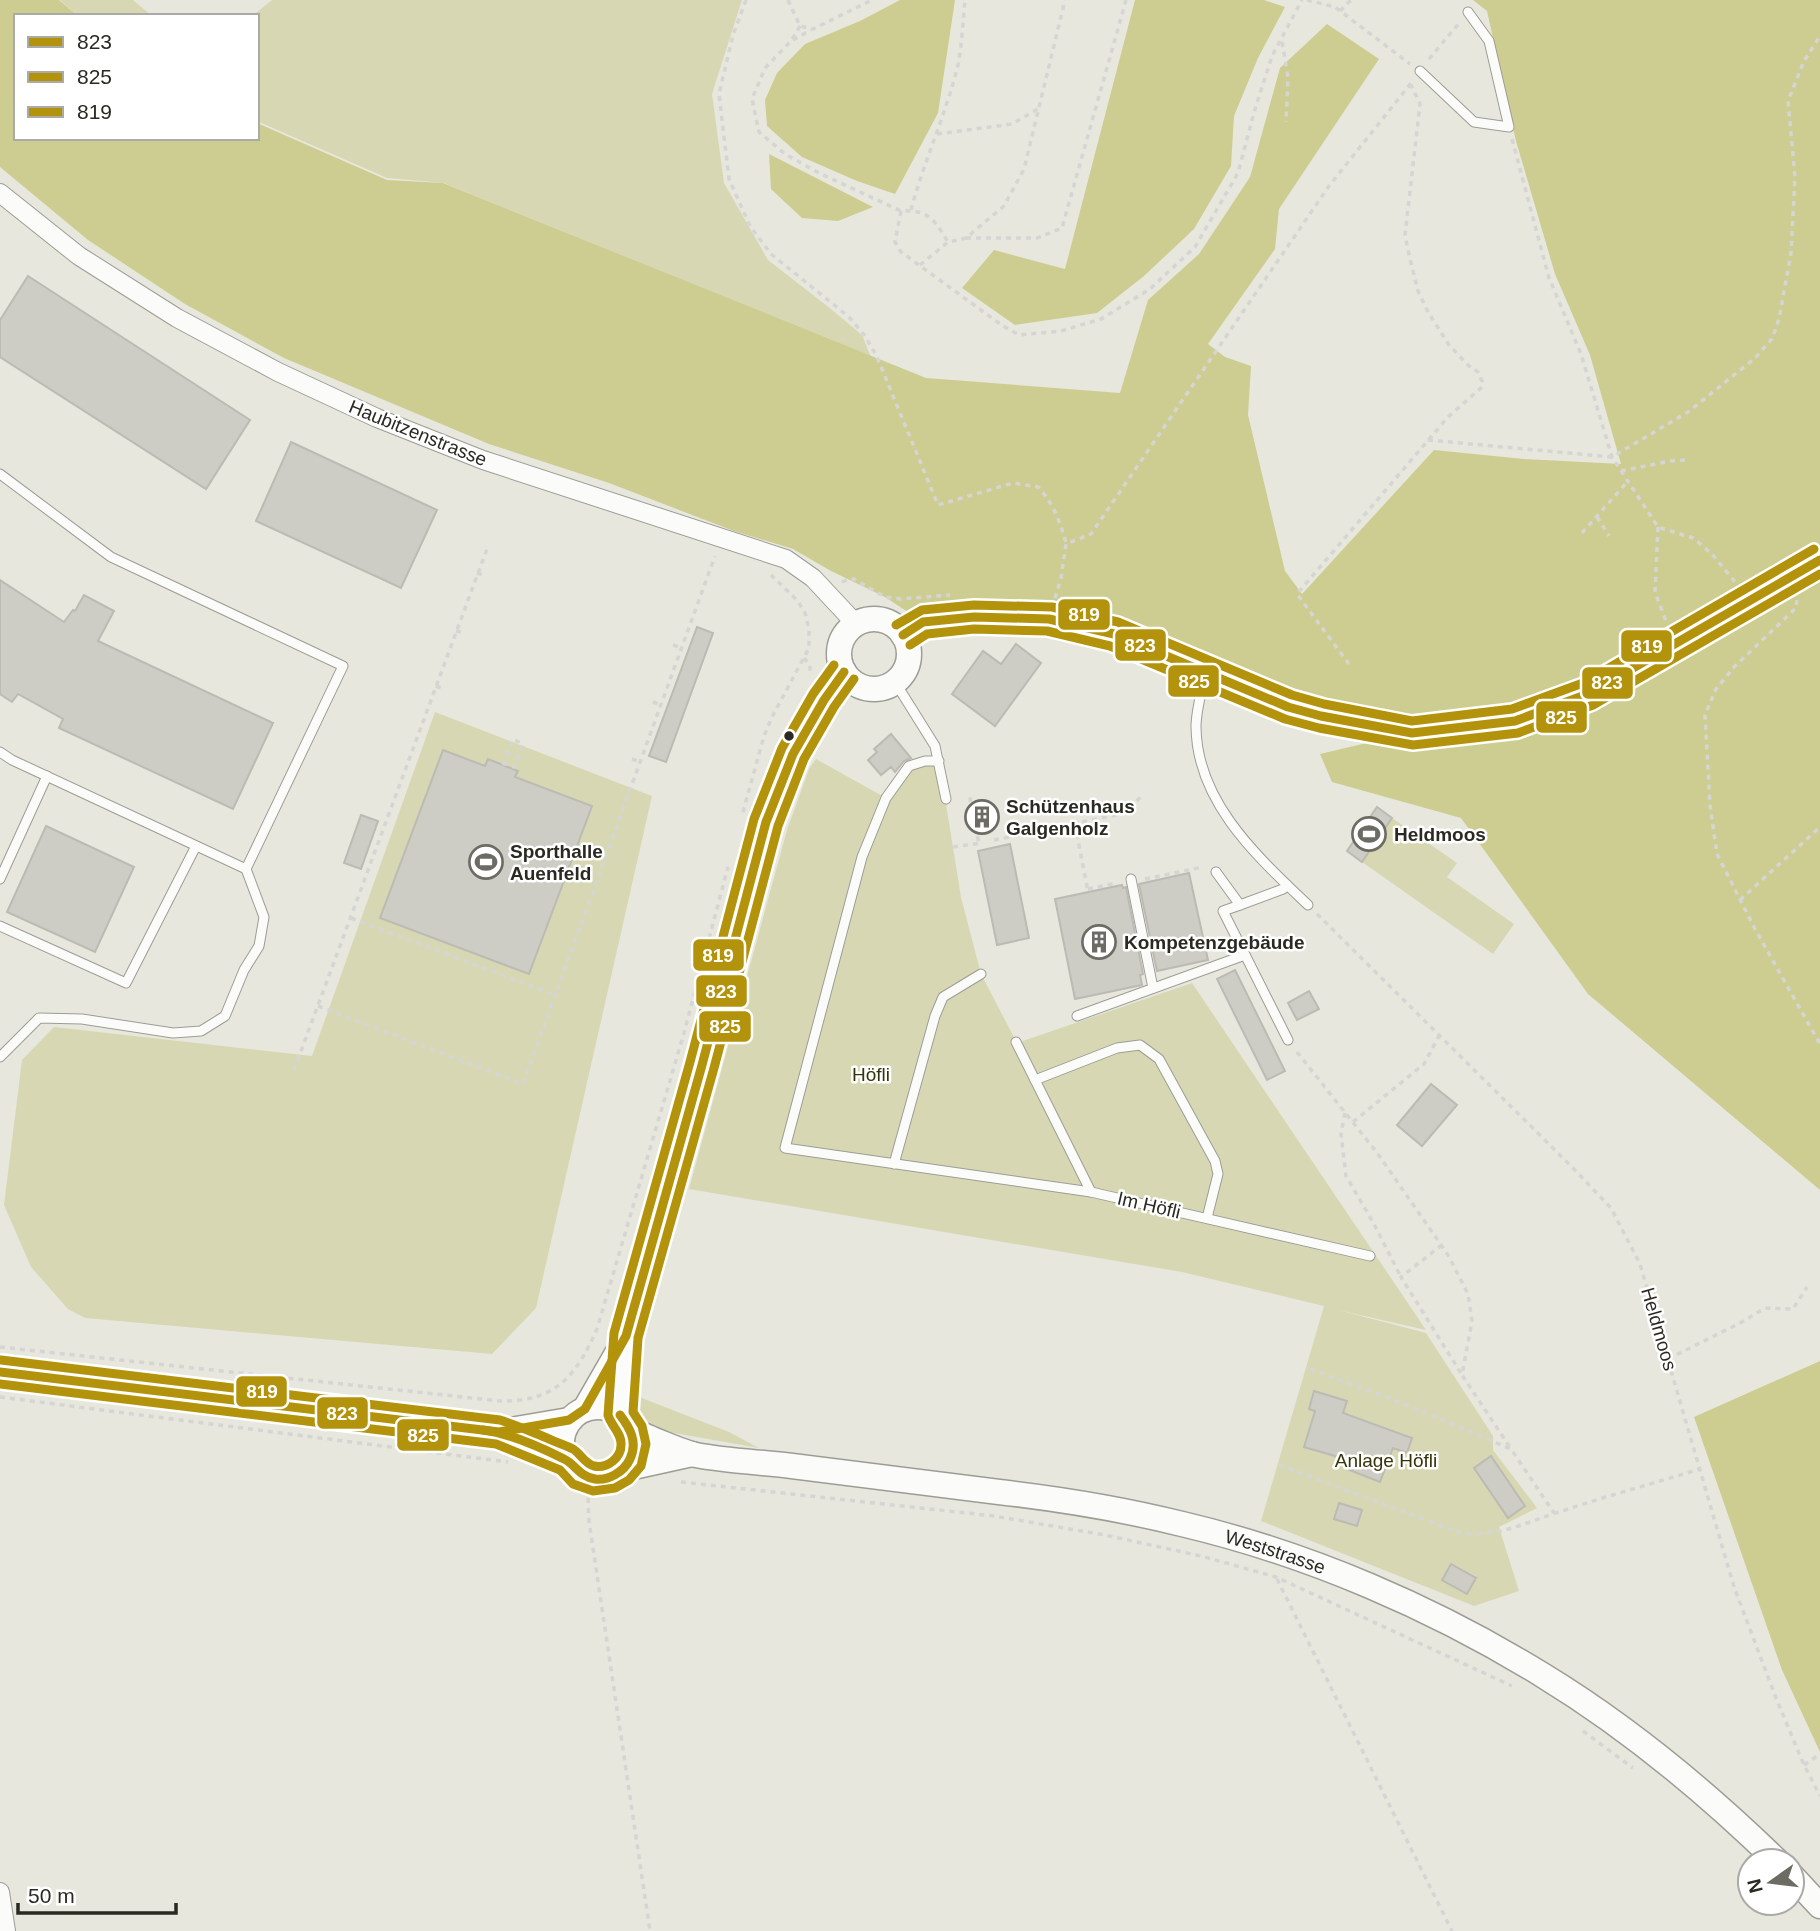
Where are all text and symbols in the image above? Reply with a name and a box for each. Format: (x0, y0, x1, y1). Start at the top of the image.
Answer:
legend (14, 14, 259, 140)
text: 823 (77, 30, 112, 53)
text: 825 (77, 65, 112, 88)
text: 819 (77, 100, 112, 123)
street label: Haubitzenstrasse (346, 396, 490, 470)
line badge: 819 (1057, 598, 1111, 631)
text: 819 (1068, 604, 1100, 625)
line badge: 823 (1114, 628, 1167, 662)
line badge: 819 (1620, 629, 1673, 663)
text: 823 (1124, 635, 1156, 656)
text: 819 (1631, 636, 1663, 657)
line badge: 825 (1167, 664, 1220, 698)
line badge: 823 (1581, 666, 1634, 700)
text: 825 (1178, 671, 1210, 692)
text: 823 (1591, 672, 1623, 693)
line badge: 825 (1535, 700, 1588, 734)
text: 825 (1545, 707, 1577, 728)
unlabelled marker (782, 729, 796, 743)
place label: Schützenhaus Galgenholz (1006, 796, 1135, 839)
building icon: Schützenhaus Galgenholz (963, 798, 1001, 836)
sports icon: Heldmoos (1350, 815, 1388, 853)
place label: Heldmoos (1394, 824, 1486, 845)
place label: Sporthalle Auenfeld (510, 841, 603, 884)
sports icon: Sporthalle Auenfeld (467, 843, 505, 881)
building icon: Kompetenzgebäude (1080, 923, 1118, 961)
place label: Kompetenzgebäude (1124, 932, 1305, 953)
line badge: 819 (692, 938, 745, 972)
text: 819 (702, 945, 734, 966)
line badge: 823 (695, 974, 748, 1008)
text: 823 (705, 981, 737, 1002)
line badge: 825 (698, 1010, 752, 1043)
text: 825 (709, 1016, 741, 1037)
park label: Höfli (852, 1064, 890, 1085)
street label: Im Höfli (1115, 1188, 1183, 1222)
street label: Heldmoos (1637, 1285, 1681, 1373)
line badge: 819 (235, 1375, 288, 1408)
text: 819 (246, 1381, 278, 1402)
line badge: 823 (316, 1396, 369, 1430)
text: 823 (326, 1403, 358, 1424)
line badge: 825 (396, 1418, 450, 1452)
text: 825 (407, 1425, 439, 1446)
park label: Anlage Höfli (1335, 1450, 1437, 1471)
street label: Weststrasse (1223, 1525, 1328, 1578)
north arrow (1736, 1847, 1806, 1917)
scale bar (18, 1871, 175, 1915)
text: N (1743, 1877, 1767, 1895)
text: 50 m (28, 1884, 75, 1907)

